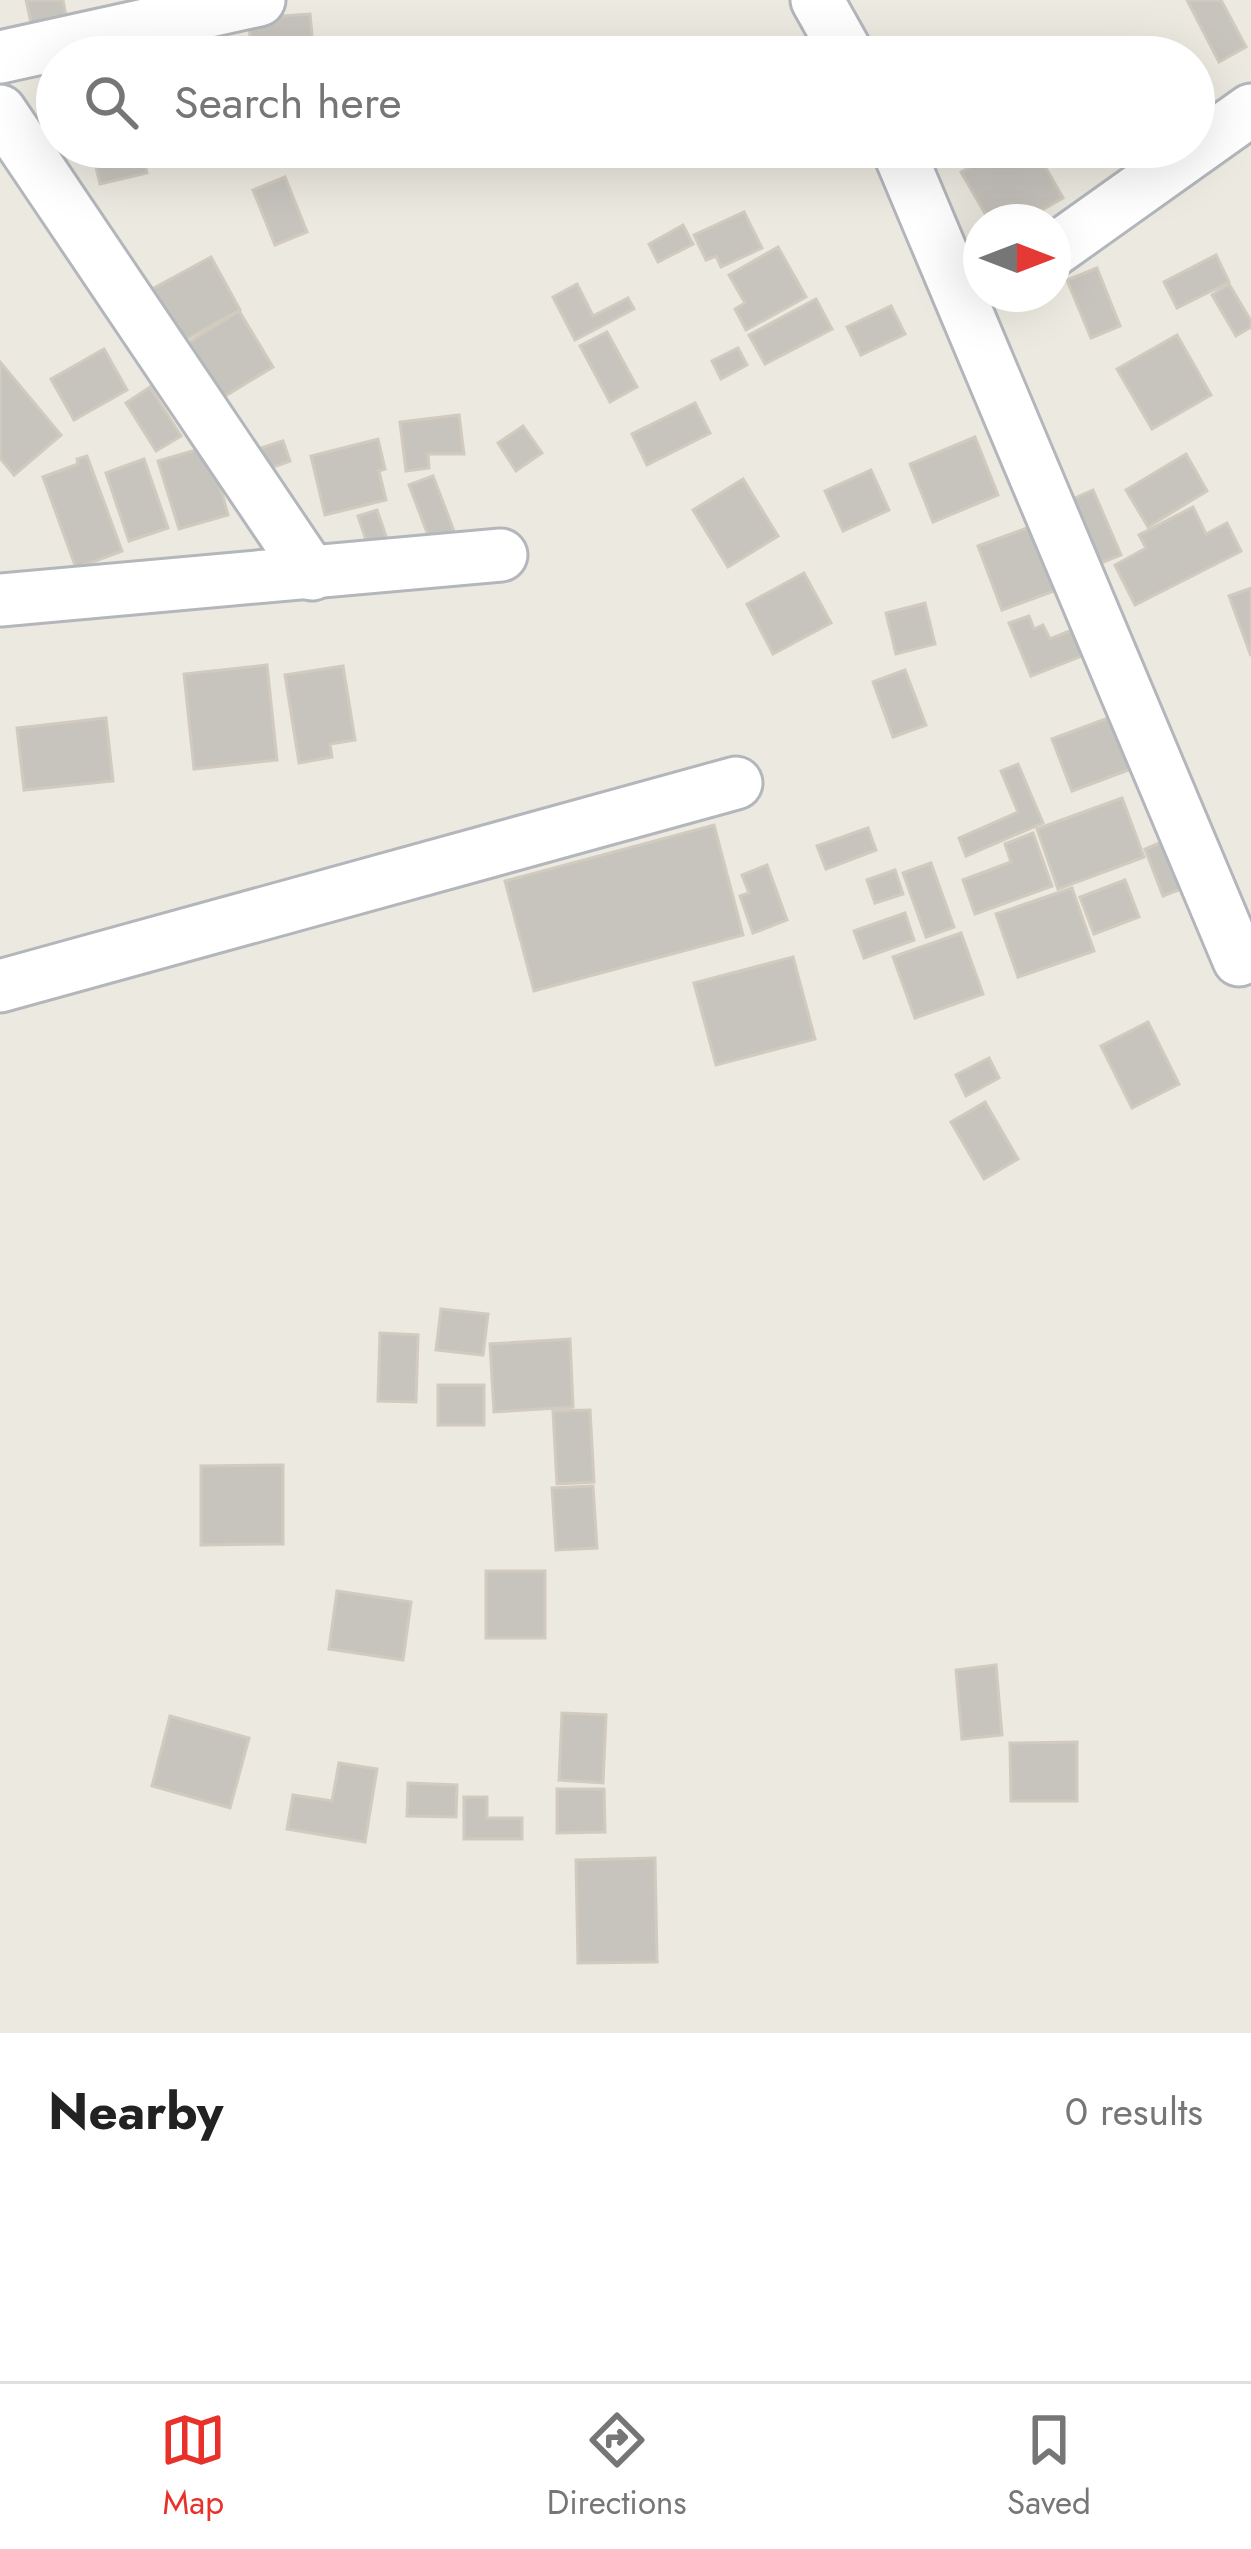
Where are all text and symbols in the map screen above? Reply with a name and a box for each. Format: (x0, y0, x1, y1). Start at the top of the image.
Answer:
search box (36, 36, 1215, 168)
icon: search (78, 69, 144, 135)
text: Search here (174, 70, 402, 135)
north arrow (963, 204, 1071, 312)
text: Nearby (48, 2074, 223, 2148)
text: 0 results (1065, 2083, 1203, 2140)
tab: Map (160, 2407, 226, 2526)
tab: Directions (547, 2407, 687, 2526)
tab: Saved (1007, 2407, 1091, 2526)

